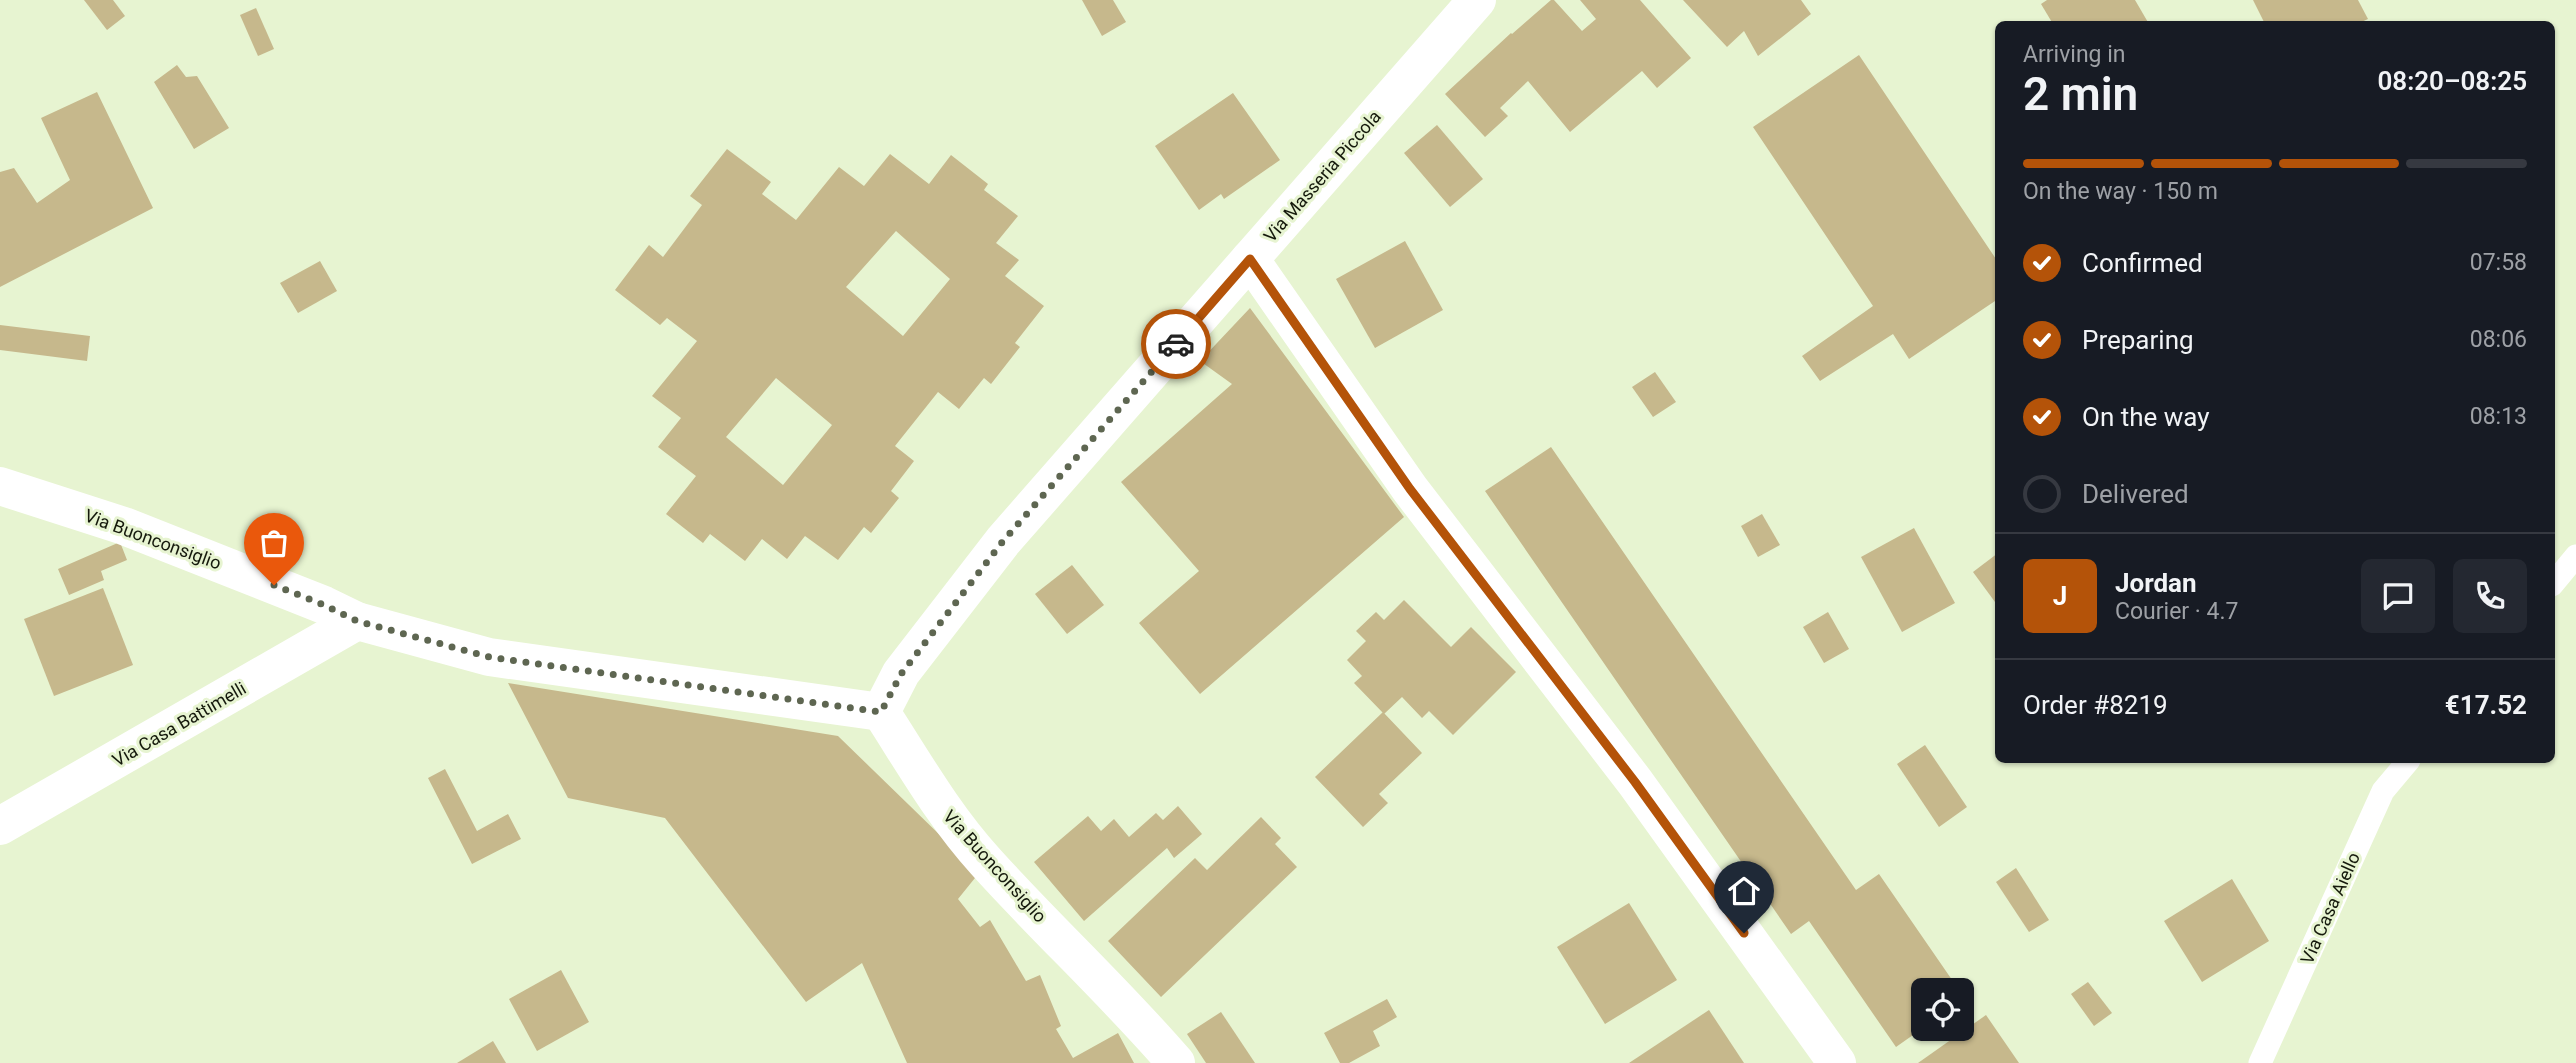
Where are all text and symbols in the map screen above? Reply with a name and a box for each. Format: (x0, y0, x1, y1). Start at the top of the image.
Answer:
text: Arriving in (2023, 41, 2126, 68)
text: 08:20–08:25 (2377, 66, 2527, 96)
text: 2 min (2023, 67, 2138, 121)
street label: Via Masseria Piccola (1259, 106, 1385, 246)
text: On the way · 150 m (2023, 178, 2218, 205)
icon: check (2023, 244, 2061, 282)
text: Confirmed (2082, 248, 2203, 278)
text: 07:58 (2470, 249, 2527, 276)
courier (1141, 309, 1211, 379)
icon: check (2023, 321, 2061, 359)
icon: car (1157, 325, 1195, 363)
text: Preparing (2082, 325, 2194, 355)
text: 08:06 (2470, 326, 2527, 353)
icon: check (2023, 398, 2061, 436)
text: On the way (2082, 402, 2210, 432)
text: 08:13 (2470, 403, 2527, 430)
text: Delivered (2082, 479, 2189, 509)
street label: Via Buonconsiglio (82, 505, 224, 573)
pin (244, 513, 304, 585)
icon: bag (255, 524, 293, 562)
button: chat (2361, 559, 2435, 633)
button: phone (2453, 559, 2527, 633)
text: Jordan (2115, 568, 2197, 598)
text: J (2053, 581, 2067, 611)
text: Courier · 4.7 (2115, 598, 2238, 625)
street label: Via Casa Battimelli (108, 677, 250, 771)
text: Order #8219 (2023, 690, 2168, 720)
text: €17.52 (2445, 690, 2527, 720)
street label: Via Buonconsiglio (939, 806, 1051, 926)
street label: Via Casa Aiello (2296, 849, 2364, 967)
pin (1714, 861, 1774, 933)
icon: home (1725, 872, 1763, 910)
map controls (1911, 978, 1974, 1041)
button: locate (1911, 978, 1974, 1041)

